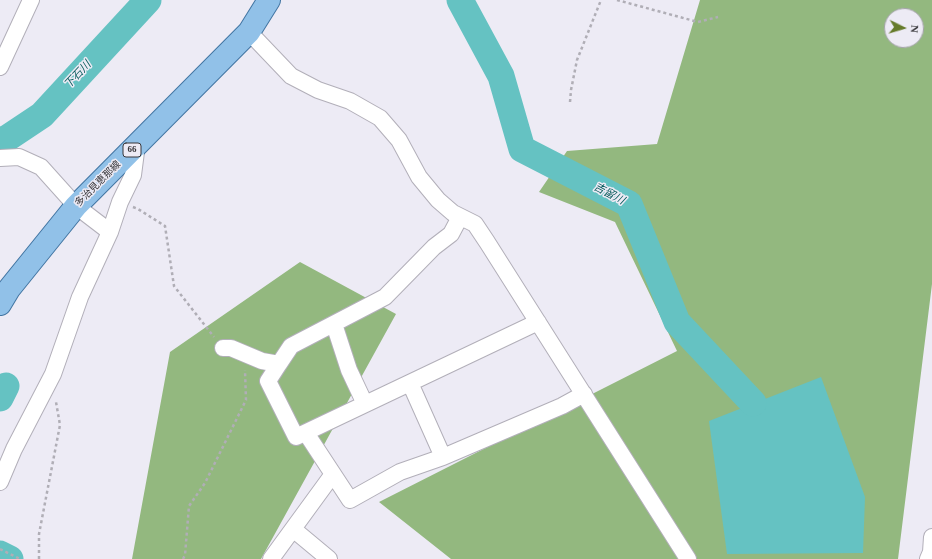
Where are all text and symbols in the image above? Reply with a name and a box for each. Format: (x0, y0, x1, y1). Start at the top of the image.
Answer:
north arrow (884, 8, 924, 48)
text: N (909, 24, 921, 33)
water label: 下石川 (62, 58, 94, 92)
road number: 66 (123, 143, 141, 157)
street label: 多治見恵那線 (73, 159, 123, 209)
water label: 吉留川 (591, 180, 627, 208)

